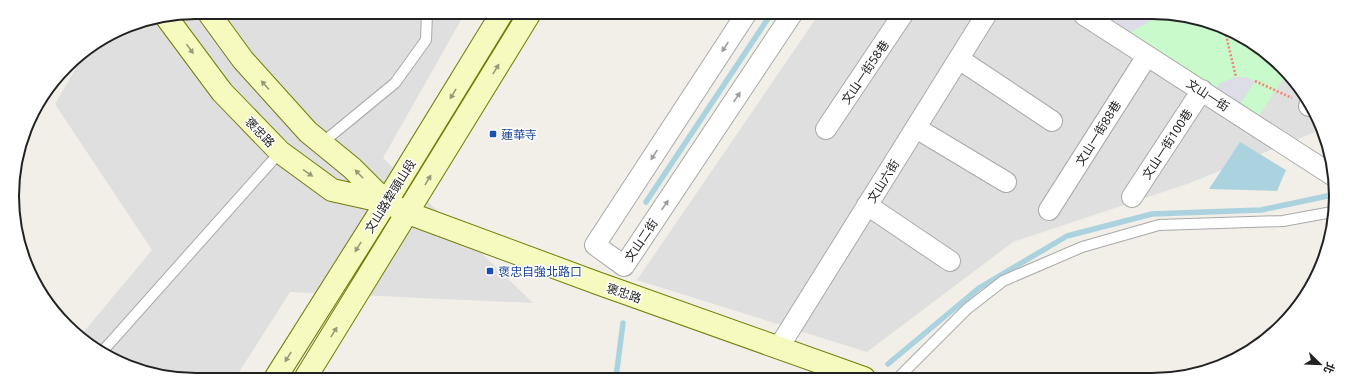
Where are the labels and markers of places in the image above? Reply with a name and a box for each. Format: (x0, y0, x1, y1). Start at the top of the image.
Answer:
place label: 蓮華寺 (501, 126, 537, 143)
marker: 蓮華寺 (488, 129, 498, 139)
place label: 褒忠自強北路口 (498, 263, 582, 280)
marker: 褒忠自強北路口 (485, 266, 495, 276)

